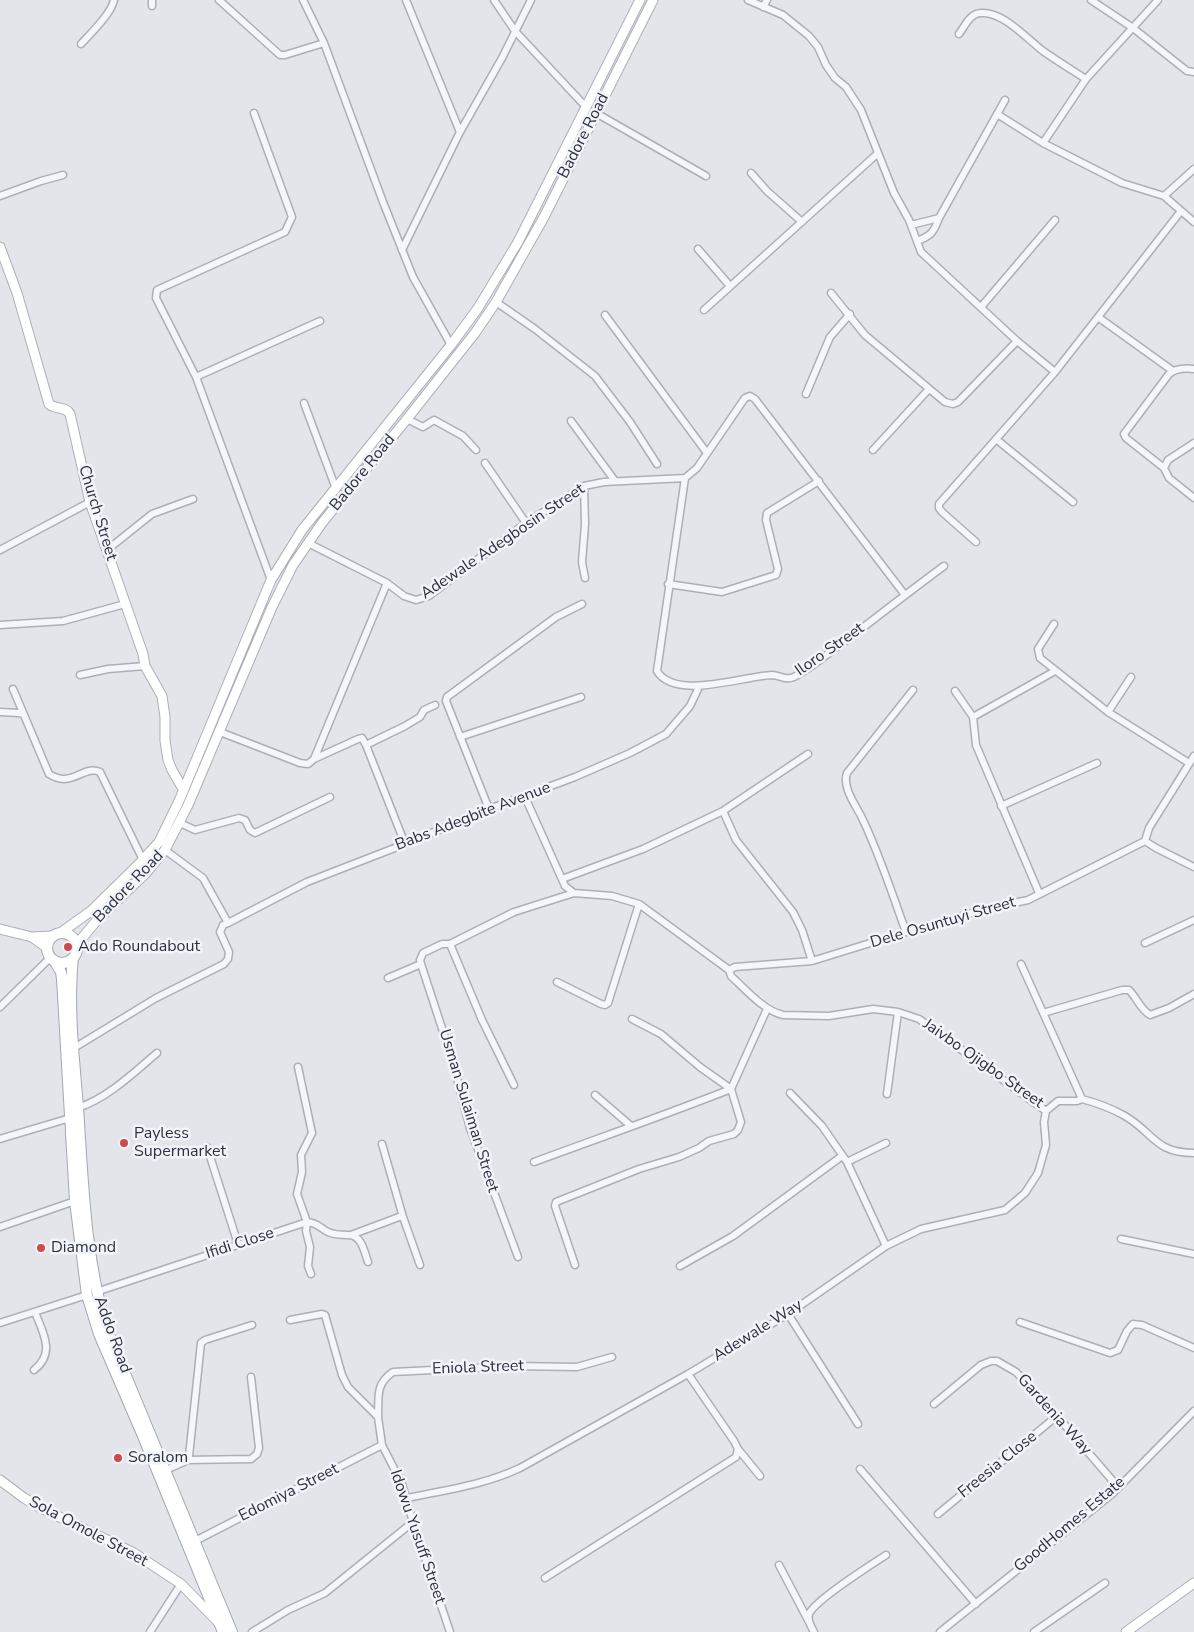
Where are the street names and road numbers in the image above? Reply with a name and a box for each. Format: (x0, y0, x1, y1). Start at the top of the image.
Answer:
street label: Badore Road (554, 90, 614, 182)
street label: Badore Road (326, 431, 400, 515)
street label: Church Street (73, 463, 121, 563)
street label: Adewale Adegbosin Street (417, 480, 589, 604)
street label: Iloro Street (792, 619, 868, 681)
street label: Babs Adegbite Avenue (393, 778, 553, 856)
street label: Badore Road (90, 847, 168, 927)
street label: Dele Osuntuyi Street (868, 893, 1018, 953)
street label: Jaivbo Ojigbo Street (919, 1015, 1047, 1113)
street label: Usman Sulaiman Street (434, 1027, 502, 1195)
street label: Ifidi Close (203, 1224, 277, 1264)
street label: Addo Road (89, 1294, 135, 1376)
street label: Adewale Way (710, 1296, 806, 1366)
street label: Eniola Street (432, 1357, 524, 1379)
street label: Gardenia Way (1013, 1371, 1095, 1459)
street label: Freesia Close (955, 1427, 1041, 1503)
street label: Edomiya Street (236, 1460, 342, 1526)
street label: Idowu Yusuff Street (385, 1467, 449, 1607)
street label: GoodHomes Estate (1011, 1473, 1129, 1577)
street label: Sola Omole Street (25, 1493, 151, 1571)

